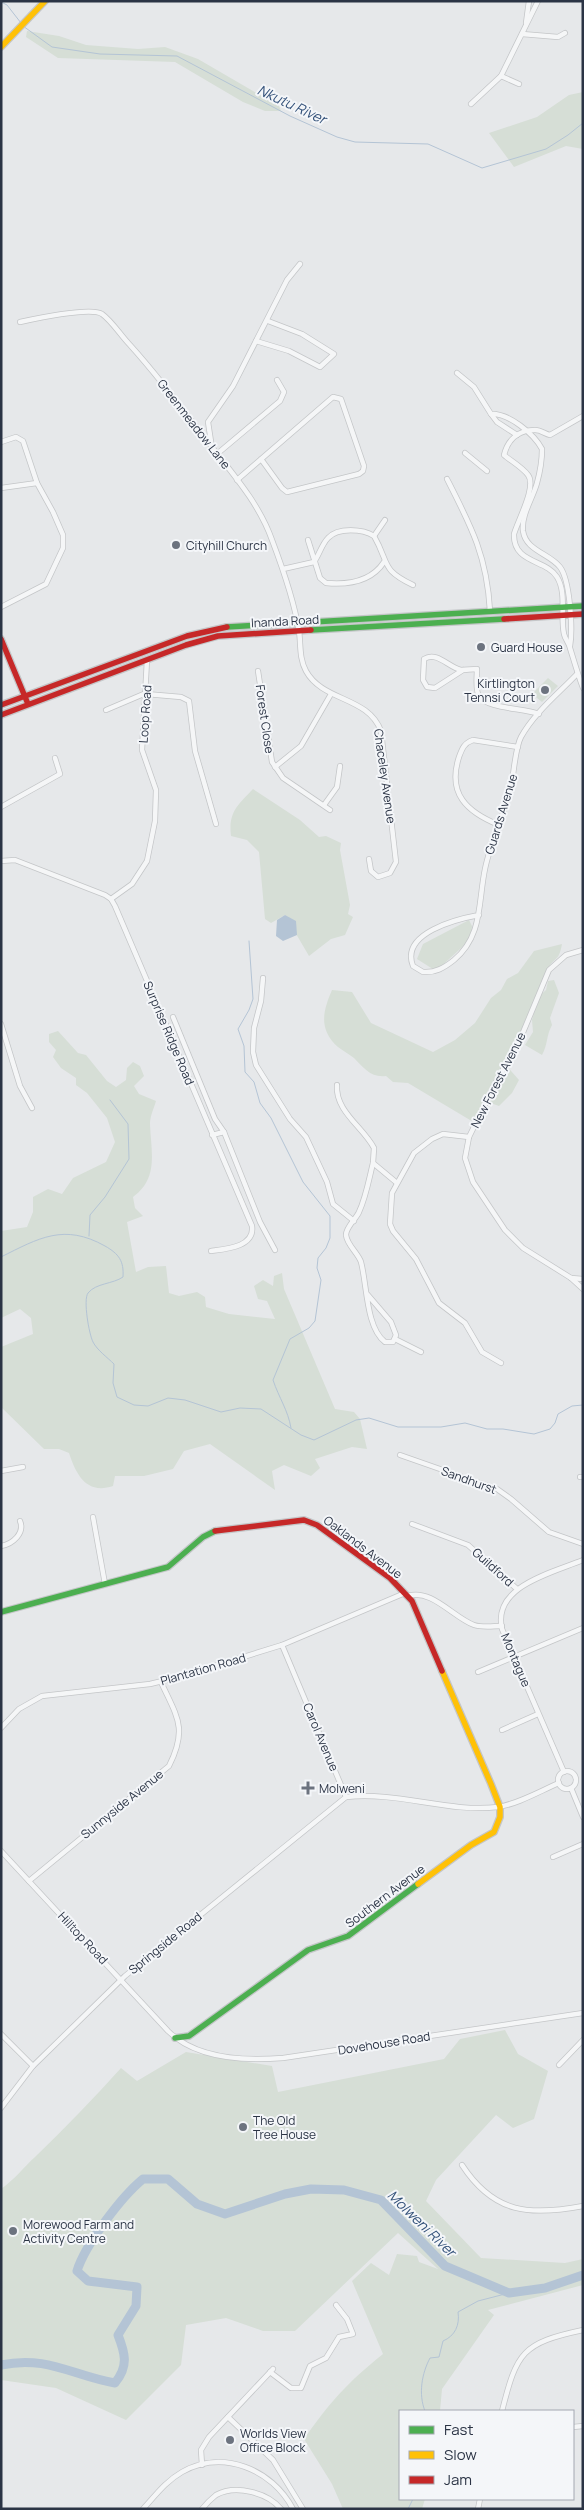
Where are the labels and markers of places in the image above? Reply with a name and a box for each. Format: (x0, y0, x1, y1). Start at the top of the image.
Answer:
place label: Cityhill Church (186, 537, 267, 554)
marker: Cityhill Church (170, 539, 182, 551)
place label: Guard House (491, 639, 563, 656)
marker: Guard House (475, 641, 487, 653)
place label: Kirtlington Tennsi Court (464, 675, 535, 706)
marker: Kirtlington Tennsi Court (539, 684, 551, 696)
place label: Molweni (319, 1780, 365, 1797)
marker: Molweni (301, 1781, 315, 1795)
place label: The Old Tree House (253, 2112, 316, 2143)
marker: The Old Tree House (237, 2121, 249, 2133)
place label: Morewood Farm and Activity Centre (23, 2216, 134, 2247)
marker: Morewood Farm and Activity Centre (7, 2225, 19, 2237)
place label: Worlds View Office Block (240, 2425, 306, 2456)
marker: Worlds View Office Block (224, 2434, 236, 2446)

